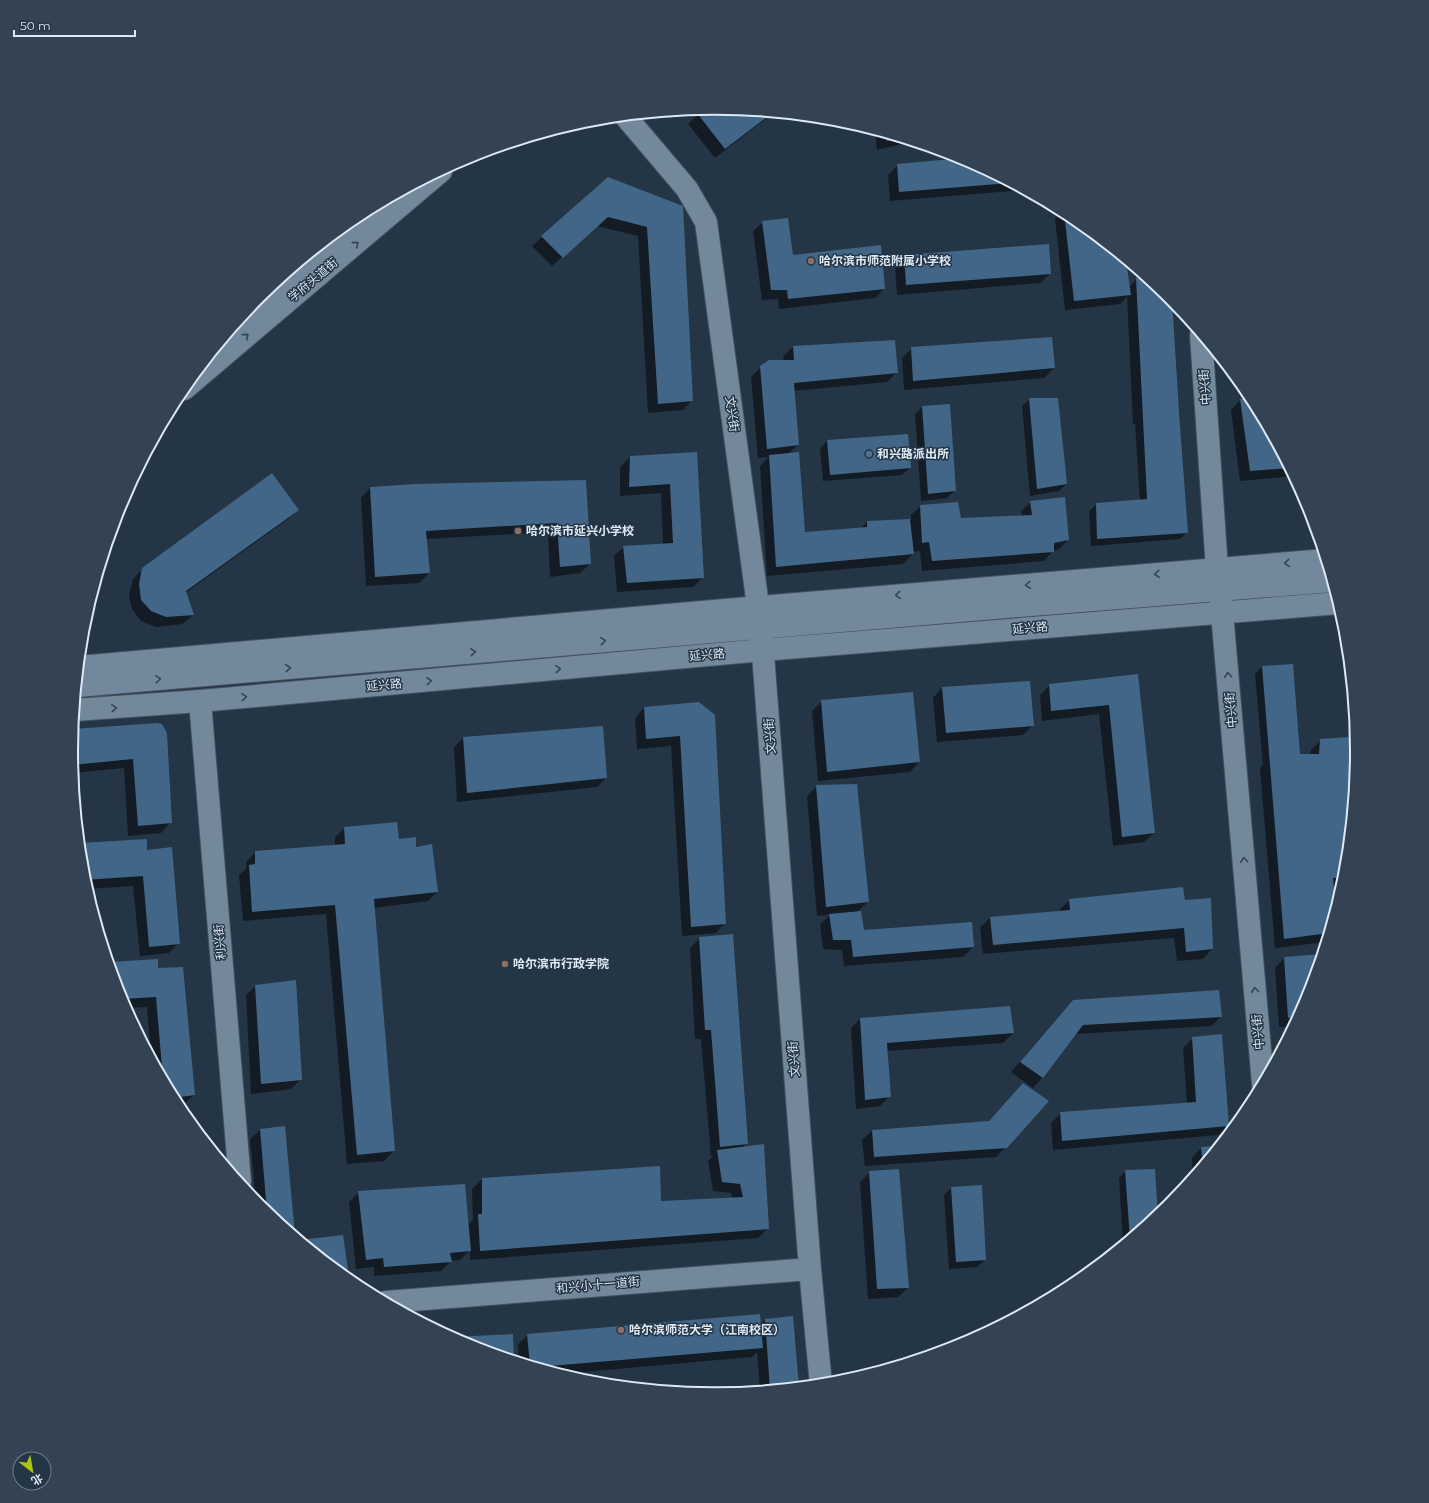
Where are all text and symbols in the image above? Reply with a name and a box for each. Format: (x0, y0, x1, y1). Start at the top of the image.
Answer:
scale bar (14, 12, 135, 38)
text: 50 m (20, 18, 51, 33)
one-way arrow (351, 241, 358, 248)
place label: 哈尔滨市师范附属小学校 (819, 253, 951, 268)
street label: 学府头道街 (285, 255, 340, 305)
marker: 哈尔滨市师范附属小学校 (806, 256, 816, 266)
one-way arrow (241, 334, 248, 341)
street label: 中兴街 (1196, 369, 1213, 406)
street label: 文兴街 (723, 395, 742, 433)
place label: 和兴路派出所 (877, 446, 949, 461)
marker: 和兴路派出所 (864, 449, 874, 459)
place label: 哈尔滨市延兴小学校 (526, 523, 634, 538)
marker: 哈尔滨市延兴小学校 (513, 526, 523, 536)
one-way arrow (1284, 559, 1290, 568)
one-way arrow (1154, 569, 1160, 578)
one-way arrow (1025, 580, 1031, 589)
one-way arrow (895, 591, 901, 600)
street label: 延兴路 (1011, 618, 1049, 637)
one-way arrow (600, 637, 606, 646)
street label: 延兴路 (688, 645, 726, 664)
one-way arrow (470, 648, 476, 657)
one-way arrow (285, 664, 291, 673)
one-way arrow (555, 665, 561, 674)
one-way arrow (1223, 672, 1232, 678)
one-way arrow (155, 675, 161, 684)
street label: 延兴路 (365, 675, 403, 694)
one-way arrow (426, 676, 432, 685)
street label: 中兴街 (1221, 691, 1240, 729)
one-way arrow (241, 693, 247, 702)
one-way arrow (111, 703, 117, 712)
street label: 文兴街 (761, 718, 778, 755)
one-way arrow (1239, 857, 1248, 863)
street label: 利兴街 (210, 923, 229, 961)
place label: 哈尔滨市行政学院 (513, 956, 609, 971)
marker: 哈尔滨市行政学院 (500, 959, 510, 969)
one-way arrow (1250, 987, 1259, 993)
street label: 中兴街 (1248, 1013, 1267, 1051)
street label: 文兴街 (785, 1041, 802, 1078)
street label: 和兴小十一道街 (555, 1273, 640, 1296)
place label: 哈尔滨师范大学（江南校区） (629, 1322, 785, 1337)
marker: 哈尔滨师范大学（江南校区） (616, 1325, 626, 1335)
north arrow (12, 1451, 52, 1491)
text: 北 (29, 1471, 45, 1488)

